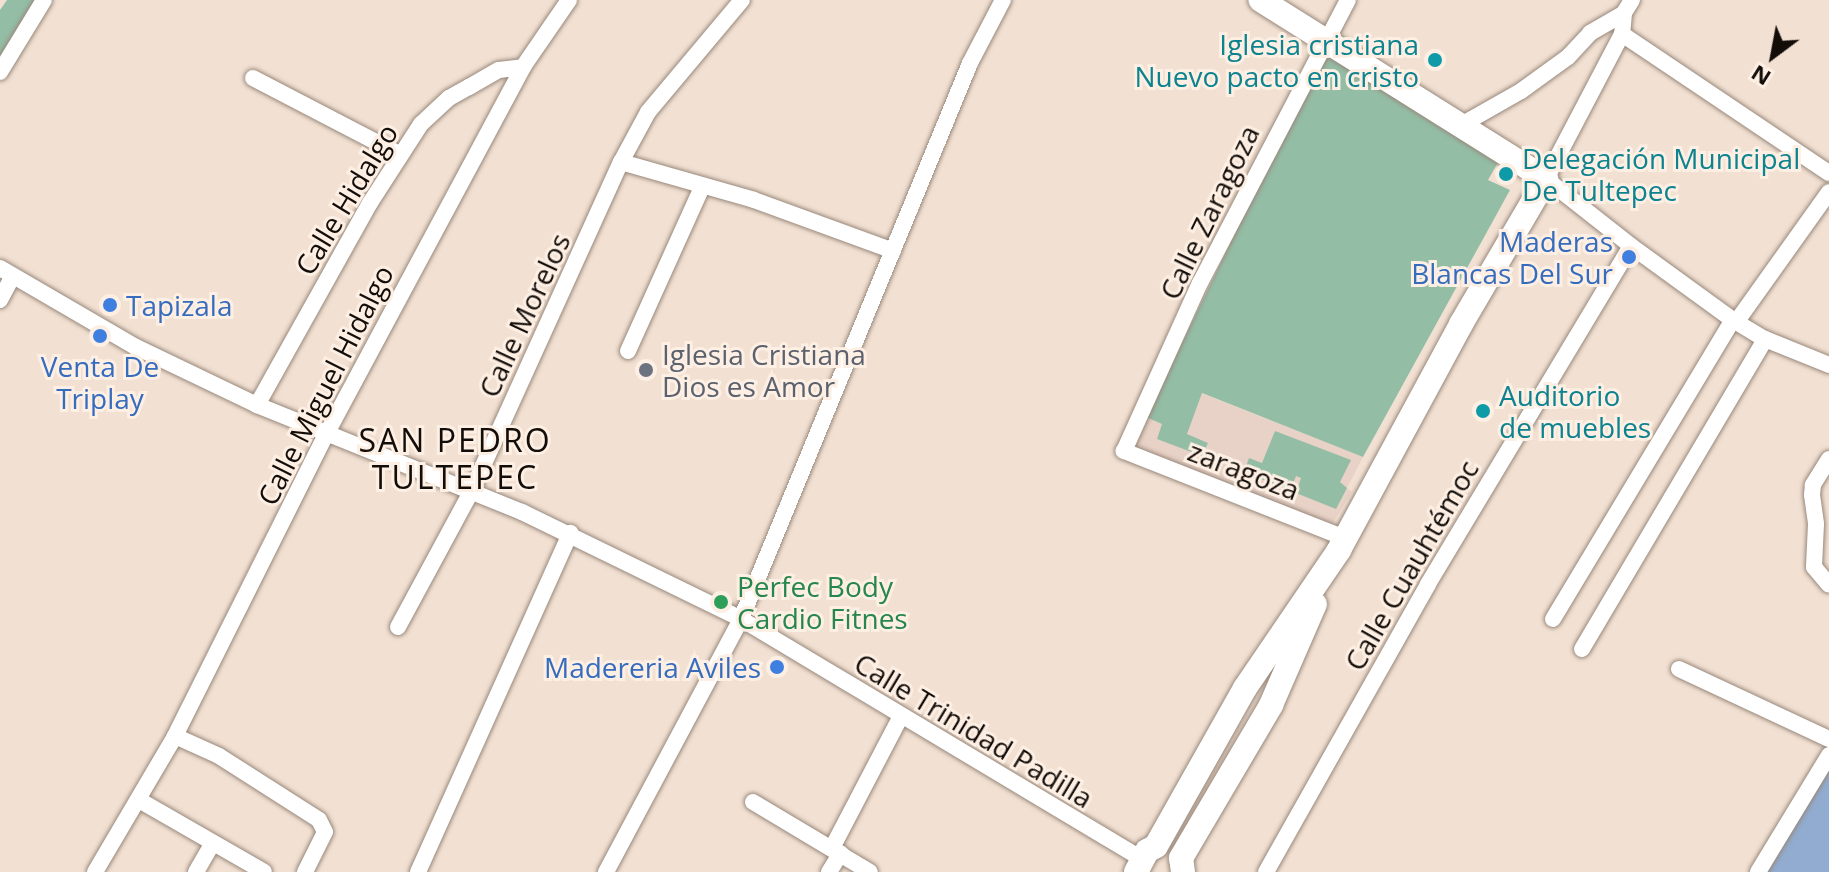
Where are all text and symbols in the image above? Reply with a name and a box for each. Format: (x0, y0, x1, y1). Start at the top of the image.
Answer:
north arrow (1733, 16, 1813, 96)
place label: Iglesia cristiana Nuevo pacto en cristo (1134, 27, 1419, 93)
marker: Iglesia cristiana Nuevo pacto en cristo (1426, 51, 1444, 69)
text: N (1745, 59, 1776, 94)
street label: Calle Hidalgo (288, 118, 404, 280)
street label: Calle Zaragoza (1152, 119, 1266, 305)
place label: Delegación Municipal De Tultepec (1522, 141, 1800, 207)
marker: Delegación Municipal De Tultepec (1497, 165, 1515, 183)
place label: Maderas Blancas Del Sur (1411, 224, 1613, 290)
street label: Calle Morelos (471, 228, 577, 402)
marker: Maderas Blancas Del Sur (1620, 248, 1638, 266)
street label: Calle Miguel Hidalgo (250, 260, 400, 510)
place label: Tapizala (126, 288, 232, 322)
marker: Tapizala (101, 296, 119, 314)
marker: Venta De Triplay (91, 327, 109, 345)
place label: Iglesia Cristiana Dios es Amor (662, 337, 866, 403)
place label: Venta De Triplay (41, 349, 159, 415)
marker: Iglesia Cristiana Dios es Amor (637, 361, 655, 379)
place label: Auditorio de muebles (1499, 378, 1651, 444)
marker: Auditorio de muebles (1474, 402, 1492, 420)
district label: SAN PEDRO TULTEPEC (358, 422, 552, 497)
street label: zaragoza (1184, 433, 1304, 507)
street label: Calle Cuauhtémoc (1337, 454, 1485, 676)
place label: Perfec Body Cardio Fitnes (737, 569, 908, 635)
marker: Perfec Body Cardio Fitnes (712, 593, 730, 611)
street label: Calle Trinidad Padilla (849, 646, 1099, 814)
place label: Madereria Aviles (544, 650, 761, 684)
marker: Madereria Aviles (768, 658, 786, 676)

